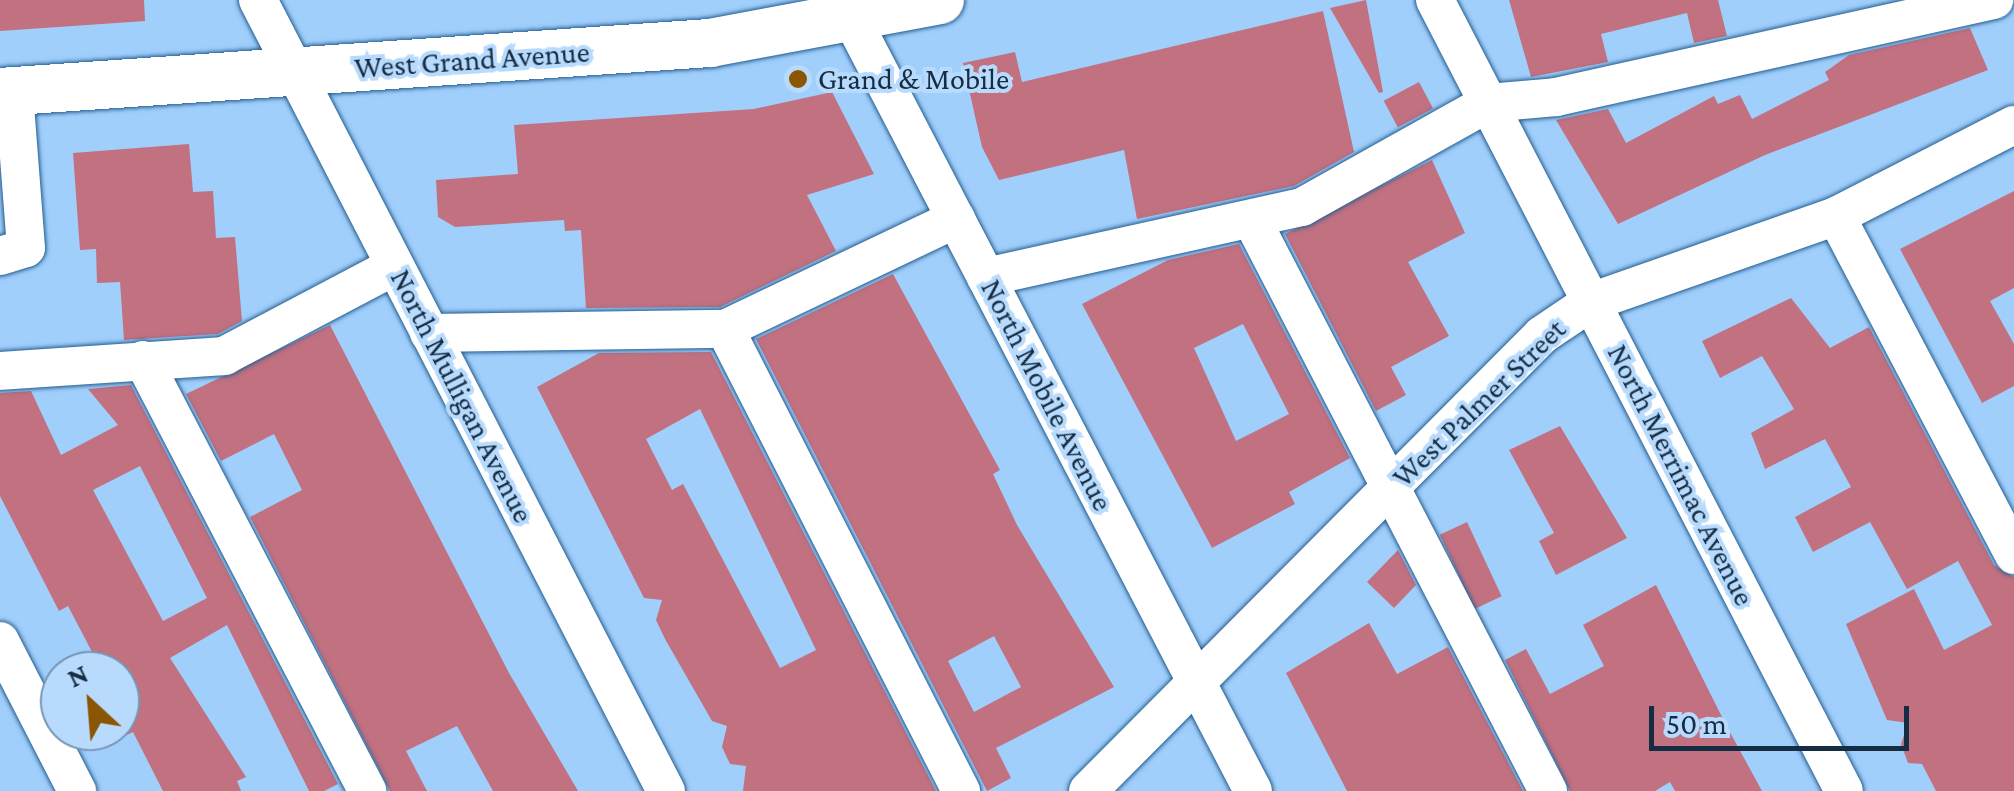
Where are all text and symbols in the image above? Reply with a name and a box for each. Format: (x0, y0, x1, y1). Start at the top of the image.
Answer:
street label: West Grand Avenue (353, 34, 591, 86)
place label: Grand & Mobile (818, 61, 1009, 97)
marker: Grand & Mobile (787, 68, 809, 90)
street label: North Mulligan Avenue (383, 263, 541, 529)
street label: North Mobile Avenue (973, 273, 1121, 517)
street label: West Palmer Street (1385, 311, 1573, 495)
street label: North Merrimac Avenue (1599, 338, 1763, 612)
north arrow (40, 651, 140, 751)
text: N (62, 657, 93, 694)
scale bar (1654, 686, 1914, 748)
text: 50 m (1666, 707, 1727, 740)

